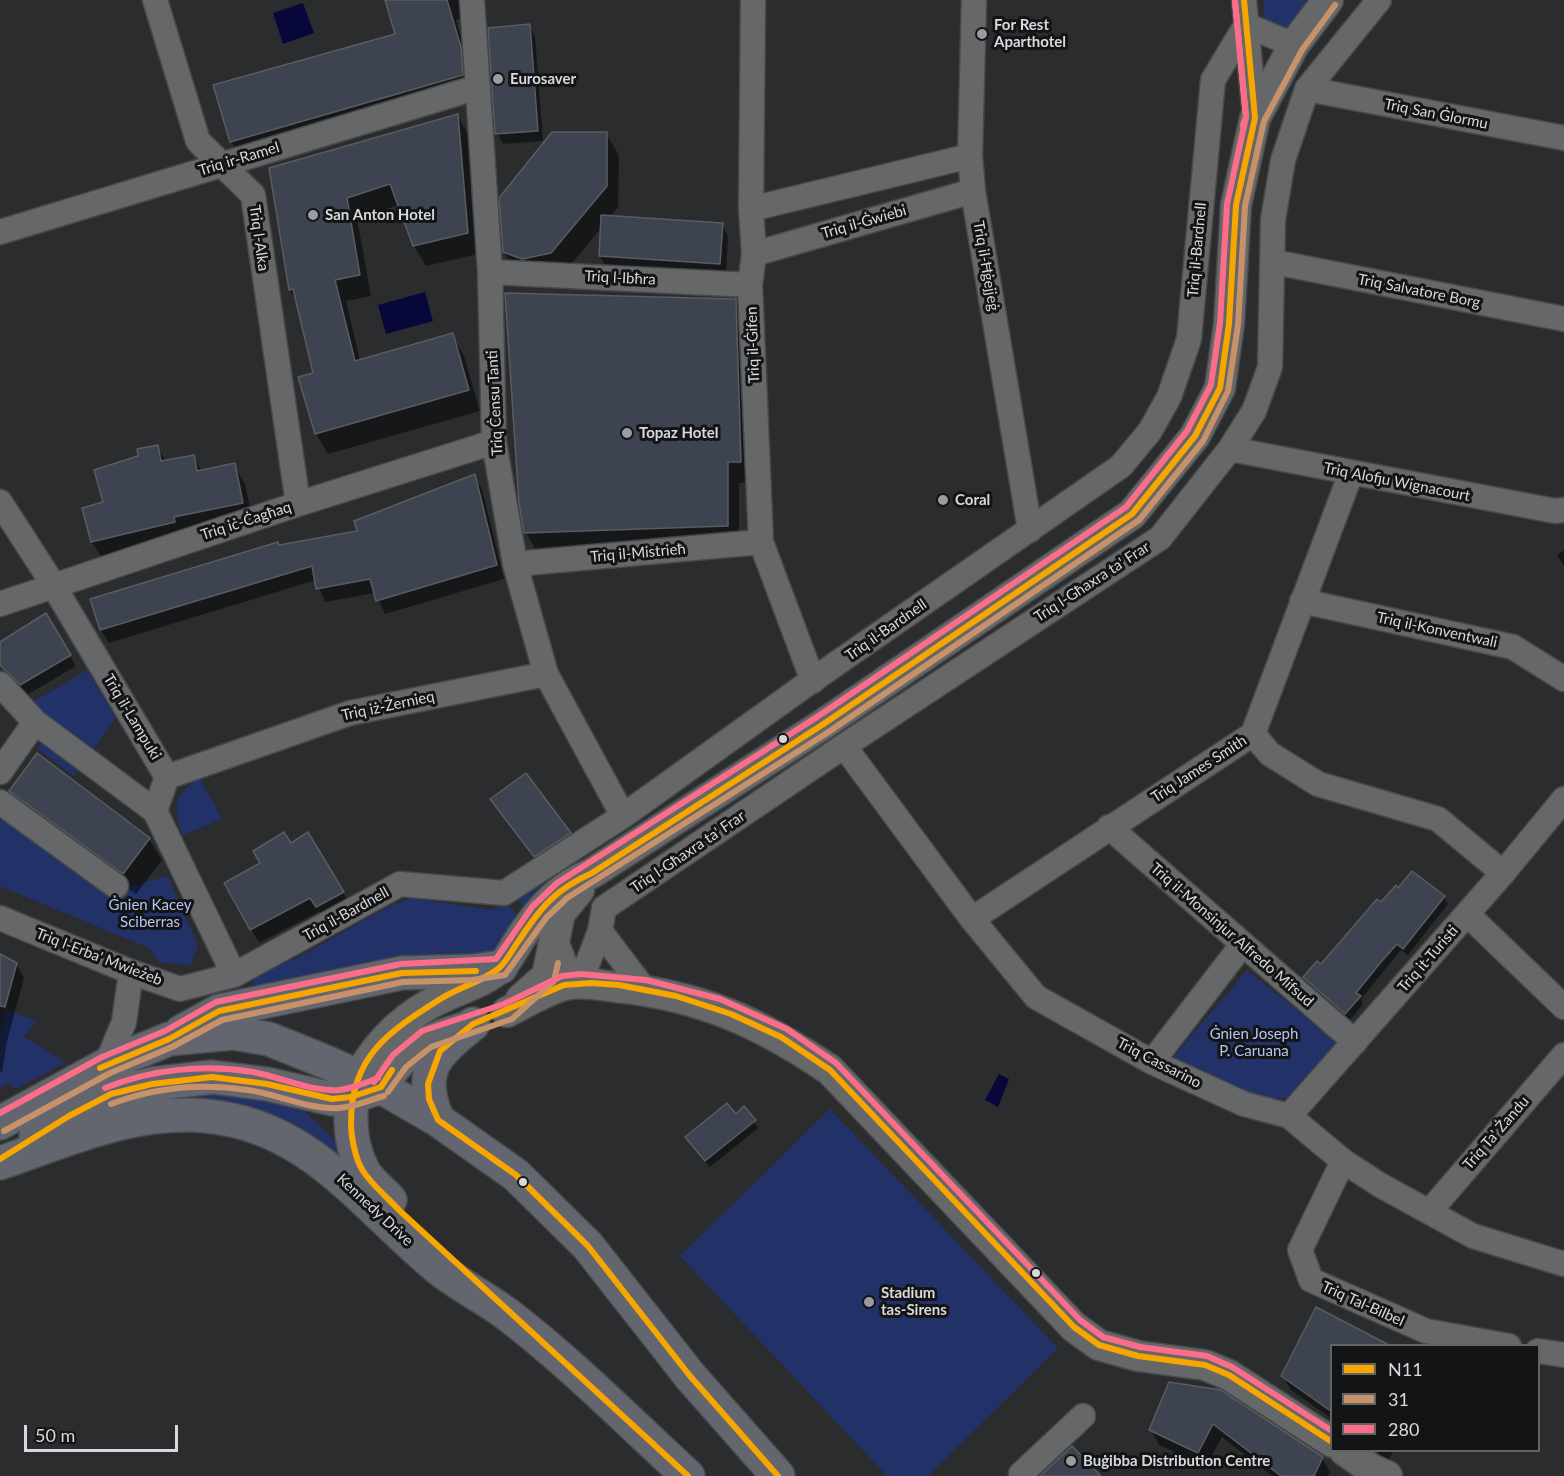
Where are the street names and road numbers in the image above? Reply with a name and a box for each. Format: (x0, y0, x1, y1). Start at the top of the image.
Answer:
street label: Triq San Ġlormu (1383, 95, 1489, 133)
street label: Triq ir-Ramel (197, 138, 281, 180)
street label: Triq il-Ġwiebi (820, 201, 908, 243)
street label: Triq il-Bardnell (1184, 202, 1210, 298)
street label: Triq l-Alka (245, 204, 273, 272)
street label: Triq il-Ħġejjeġ (969, 220, 1003, 312)
street label: Triq l-Ibħra (584, 267, 656, 289)
street label: Triq Salvatore Borg (1356, 270, 1482, 312)
street label: Triq il-Ġifen (743, 306, 763, 384)
street label: Triq Ċensu Tanti (483, 350, 507, 456)
street label: Triq Alofju Wignacourt (1322, 459, 1472, 505)
street label: Triq iċ-Ċagħaq (198, 498, 294, 544)
street label: Triq l-Għaxra ta' Frar (1031, 538, 1153, 626)
street label: Triq il-Mistrieħ (589, 540, 687, 566)
street label: Triq il-Bardnell (842, 595, 930, 665)
street label: Triq il-Konventwali (1375, 608, 1499, 652)
street label: Triq il-Lampuki (99, 671, 165, 763)
street label: Triq iż-Żernieq (340, 687, 436, 725)
street label: Triq James Smith (1148, 731, 1250, 807)
street label: Triq l-Għaxra ta' Frar (627, 807, 749, 897)
street label: Triq il-Monsinjur Alfredo Mifsud (1147, 859, 1317, 1011)
street label: Triq il-Bardnell (300, 883, 392, 945)
street label: Triq it-Turisti (1394, 922, 1462, 996)
street label: Triq l-Erba' Mwieżeb (33, 925, 165, 989)
street label: Triq Cassarino (1114, 1034, 1204, 1092)
street label: Triq Ta' Żandu (1459, 1093, 1533, 1173)
street label: Kennedy Drive (333, 1170, 417, 1250)
street label: Triq Tal-Bilbel (1319, 1278, 1407, 1330)

